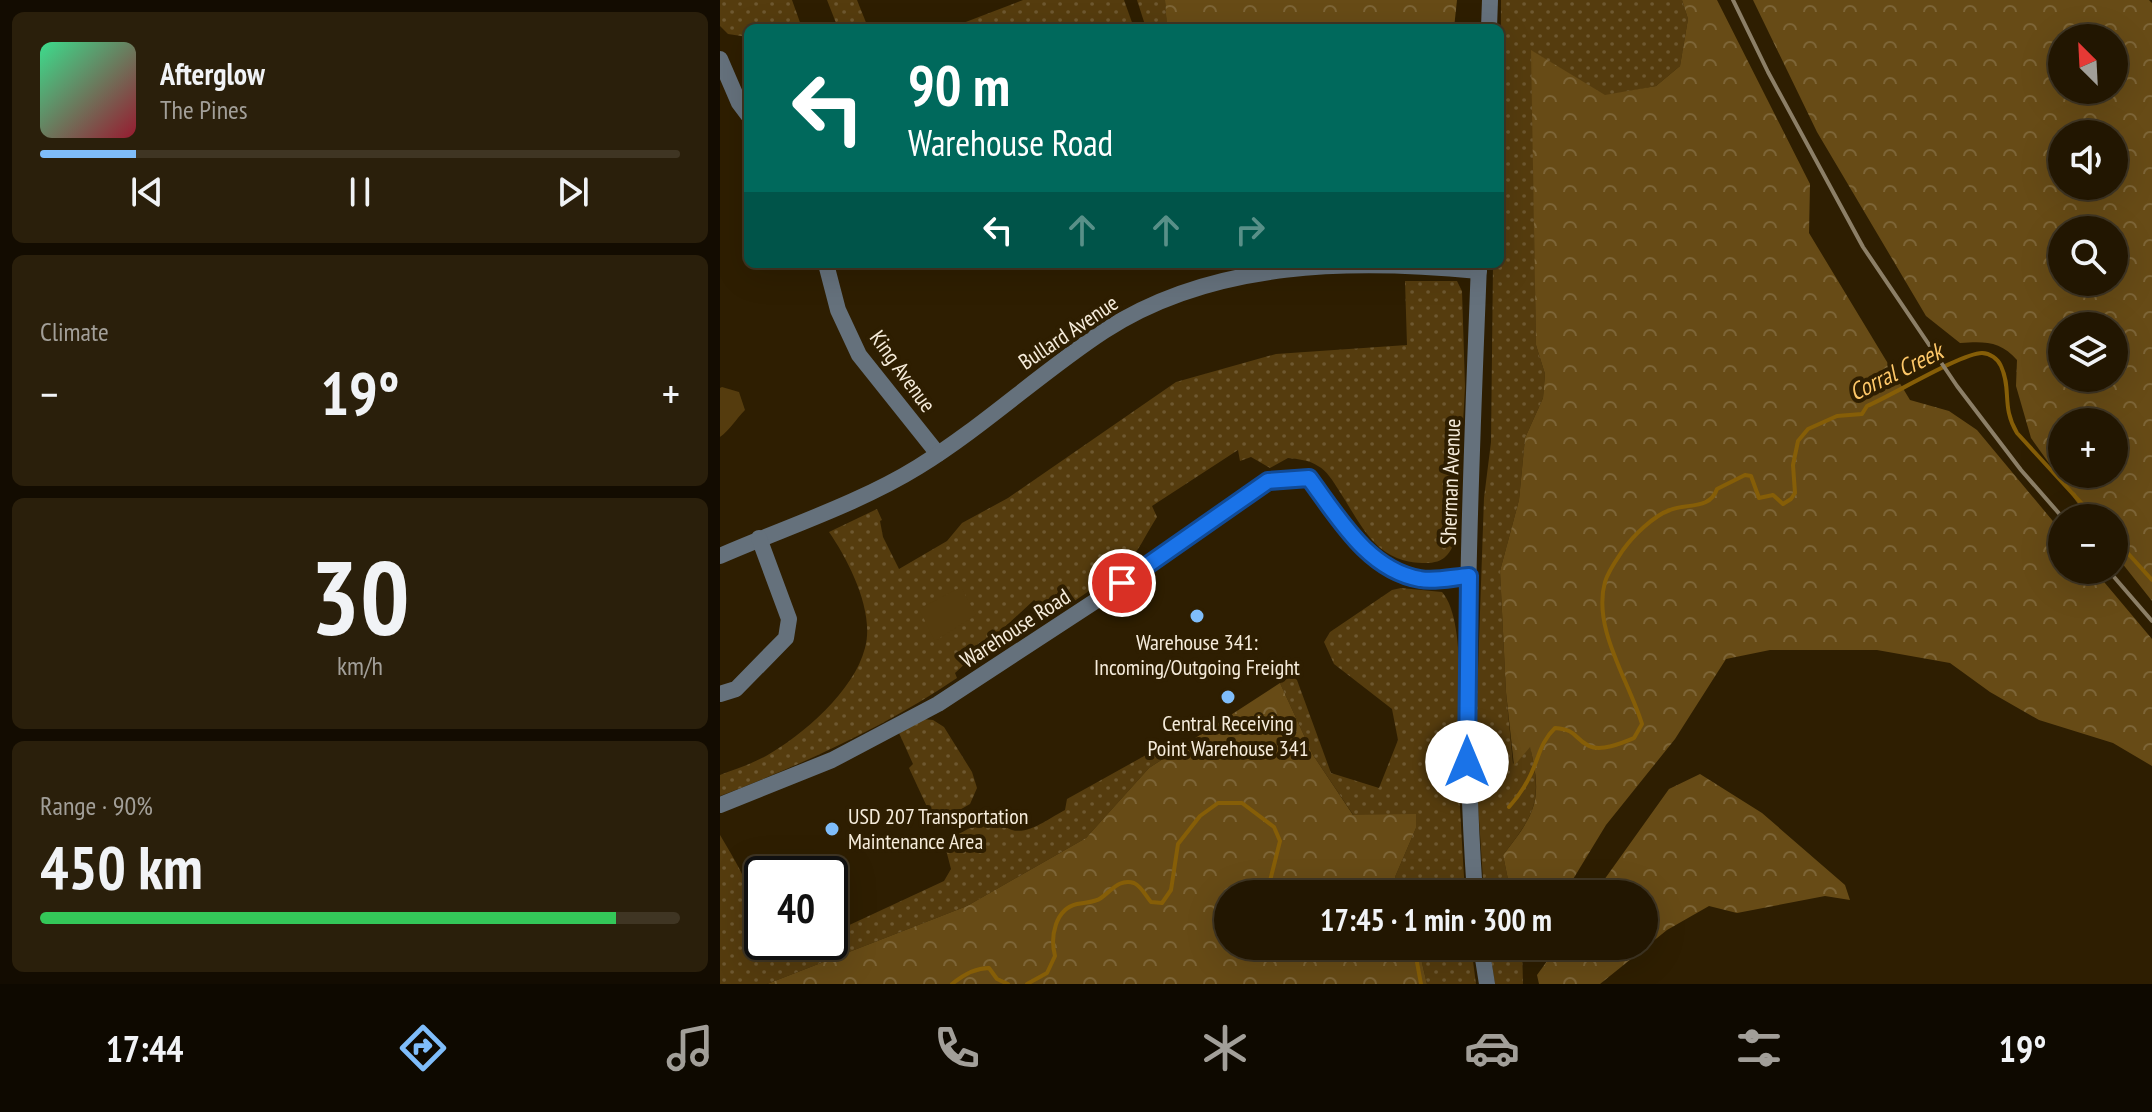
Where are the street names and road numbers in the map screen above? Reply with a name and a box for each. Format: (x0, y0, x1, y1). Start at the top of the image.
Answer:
street label: Bullard Avenue (1013, 288, 1123, 376)
street label: King Avenue (864, 325, 942, 417)
street label: Sherman Avenue (1434, 418, 1466, 546)
street label: Warehouse Road (955, 582, 1075, 674)

